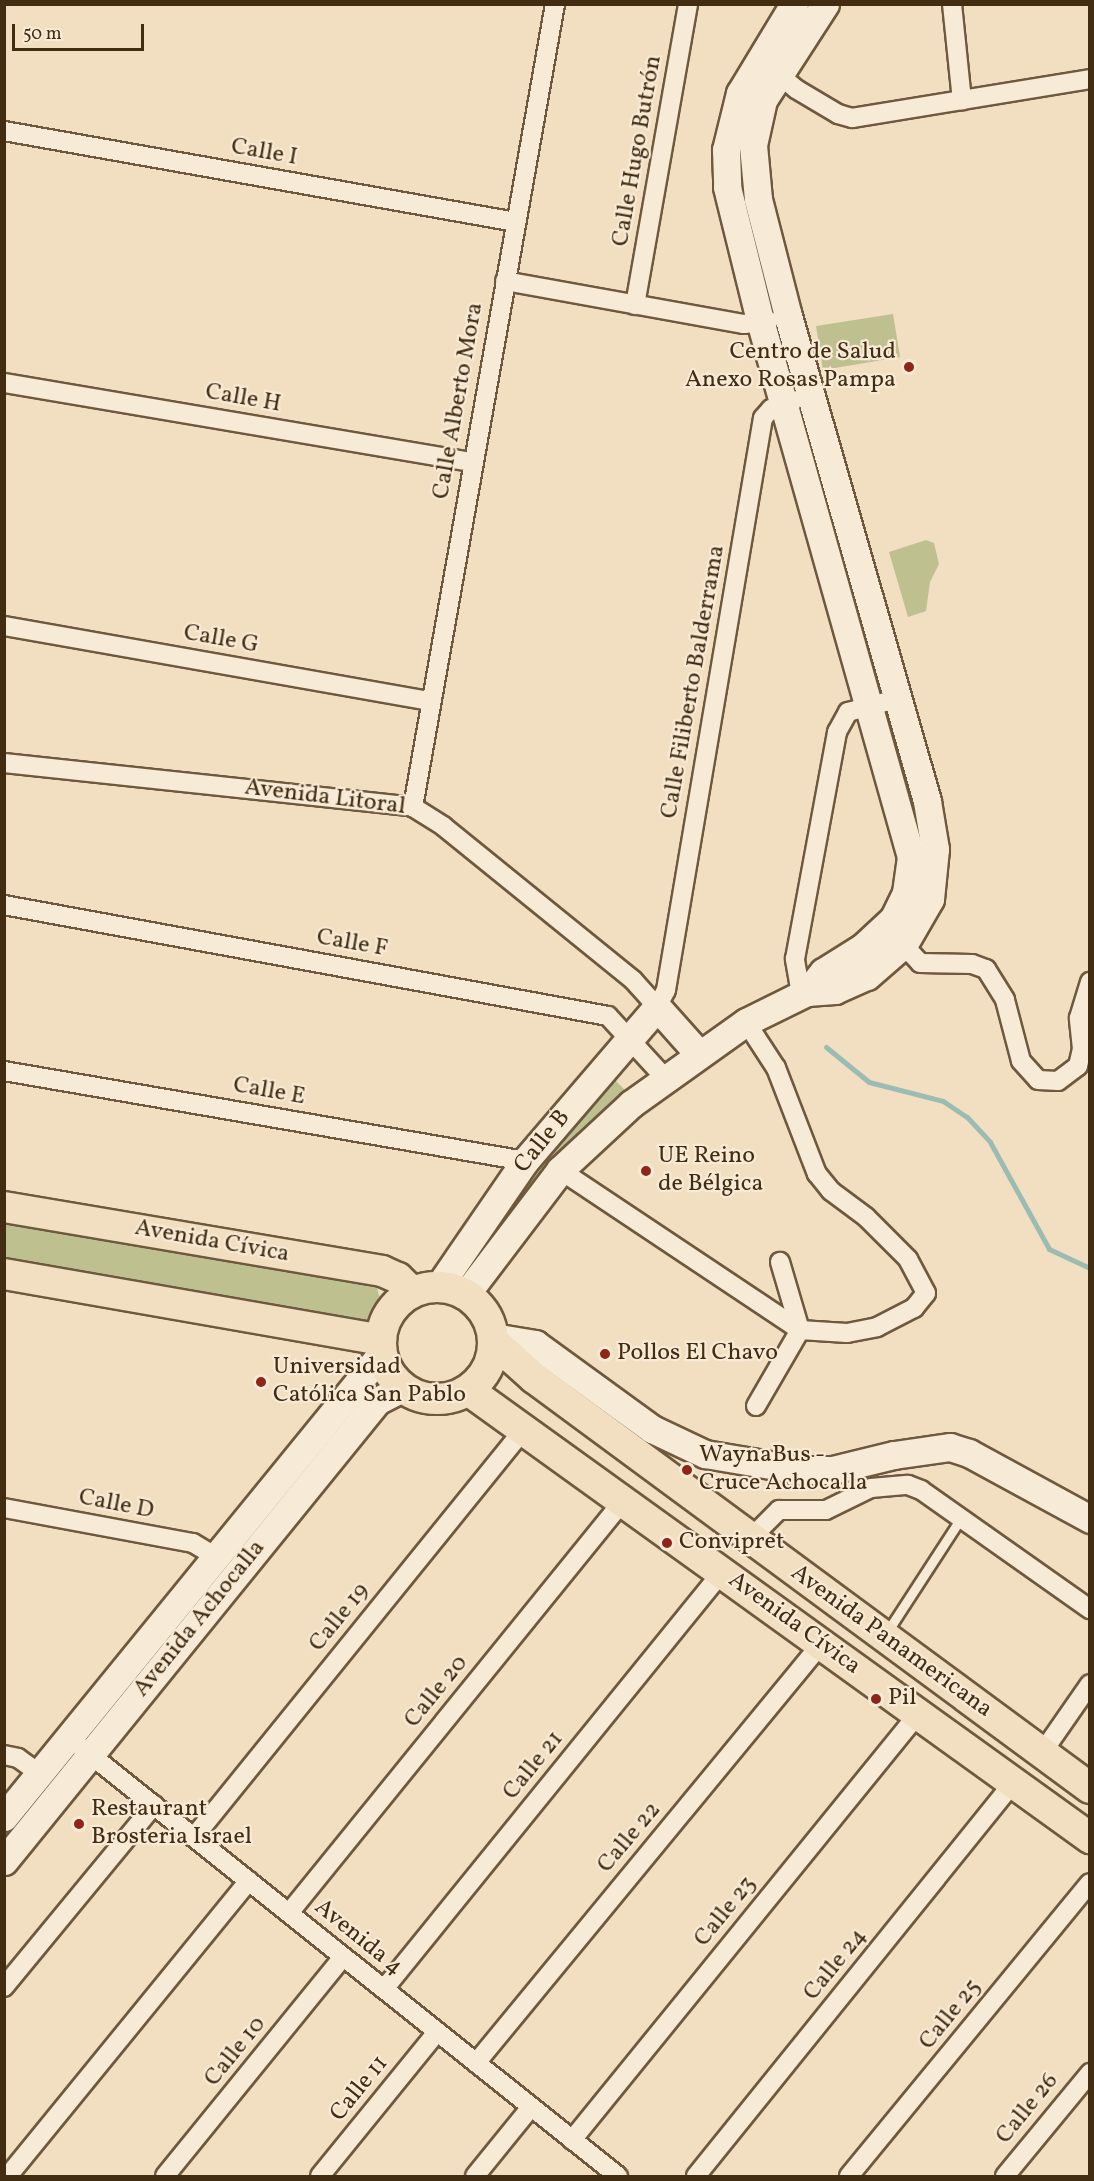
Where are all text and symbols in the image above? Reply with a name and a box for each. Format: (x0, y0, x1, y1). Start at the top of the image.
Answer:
scale bar (15, 12, 147, 50)
text: 50 m (23, 22, 62, 47)
street label: Calle Hugo Butrón (607, 53, 669, 249)
street label: Calle I (229, 133, 299, 173)
street label: Calle Alberto Mora (428, 300, 490, 502)
place label: Centro de Salud Anexo Rosas Pampa (685, 339, 896, 395)
marker: Centro de Salud Anexo Rosas Pampa (900, 358, 918, 376)
street label: Calle H (203, 378, 283, 420)
street label: Calle Filiberto Balderrama (656, 543, 732, 821)
street label: Calle G (181, 619, 261, 661)
street label: Avenida Litoral (243, 774, 407, 822)
street label: Calle F (314, 924, 390, 964)
street label: Calle E (231, 1072, 307, 1112)
street label: Calle B (509, 1105, 577, 1179)
place label: UE Reino de Bélgica (658, 1143, 763, 1199)
marker: UE Reino de Bélgica (639, 1164, 653, 1178)
street label: Avenida Cívica (132, 1214, 292, 1270)
place label: Pollos El Chavo (617, 1340, 778, 1368)
marker: Pollos El Chavo (598, 1347, 612, 1361)
place label: Universidad Católica San Pablo (273, 1354, 466, 1410)
marker: Universidad Católica San Pablo (254, 1375, 268, 1389)
place label: WaynaBus - Cruce Achocalla (699, 1442, 868, 1498)
marker: WaynaBus - Cruce Achocalla (680, 1463, 694, 1477)
street label: Calle D (76, 1484, 156, 1526)
place label: Convipret (679, 1529, 784, 1557)
street label: Avenida Achocalla (128, 1535, 272, 1703)
marker: Convipret (660, 1536, 674, 1550)
street label: Avenida Panamericana (785, 1559, 997, 1725)
street label: Avenida Cívica (722, 1566, 866, 1682)
street label: Calle 19 (304, 1578, 376, 1658)
street label: Calle 20 (399, 1650, 475, 1734)
place label: Pil (888, 1685, 916, 1713)
marker: Pil (869, 1692, 883, 1706)
street label: Calle 21 (498, 1726, 570, 1806)
place label: Restaurant Brosteria Israel (91, 1796, 252, 1852)
street label: Calle 22 (592, 1797, 668, 1879)
marker: Restaurant Brosteria Israel (72, 1817, 86, 1831)
street label: Calle 23 (689, 1871, 763, 1953)
street label: Avenida 4 (308, 1894, 408, 1982)
street label: Calle 24 (798, 1923, 874, 2007)
street label: Calle 25 (914, 1974, 988, 2056)
street label: Calle 10 (199, 2011, 273, 2093)
street label: Calle 11 (325, 2050, 395, 2128)
street label: Calle 26 (991, 2068, 1065, 2150)

